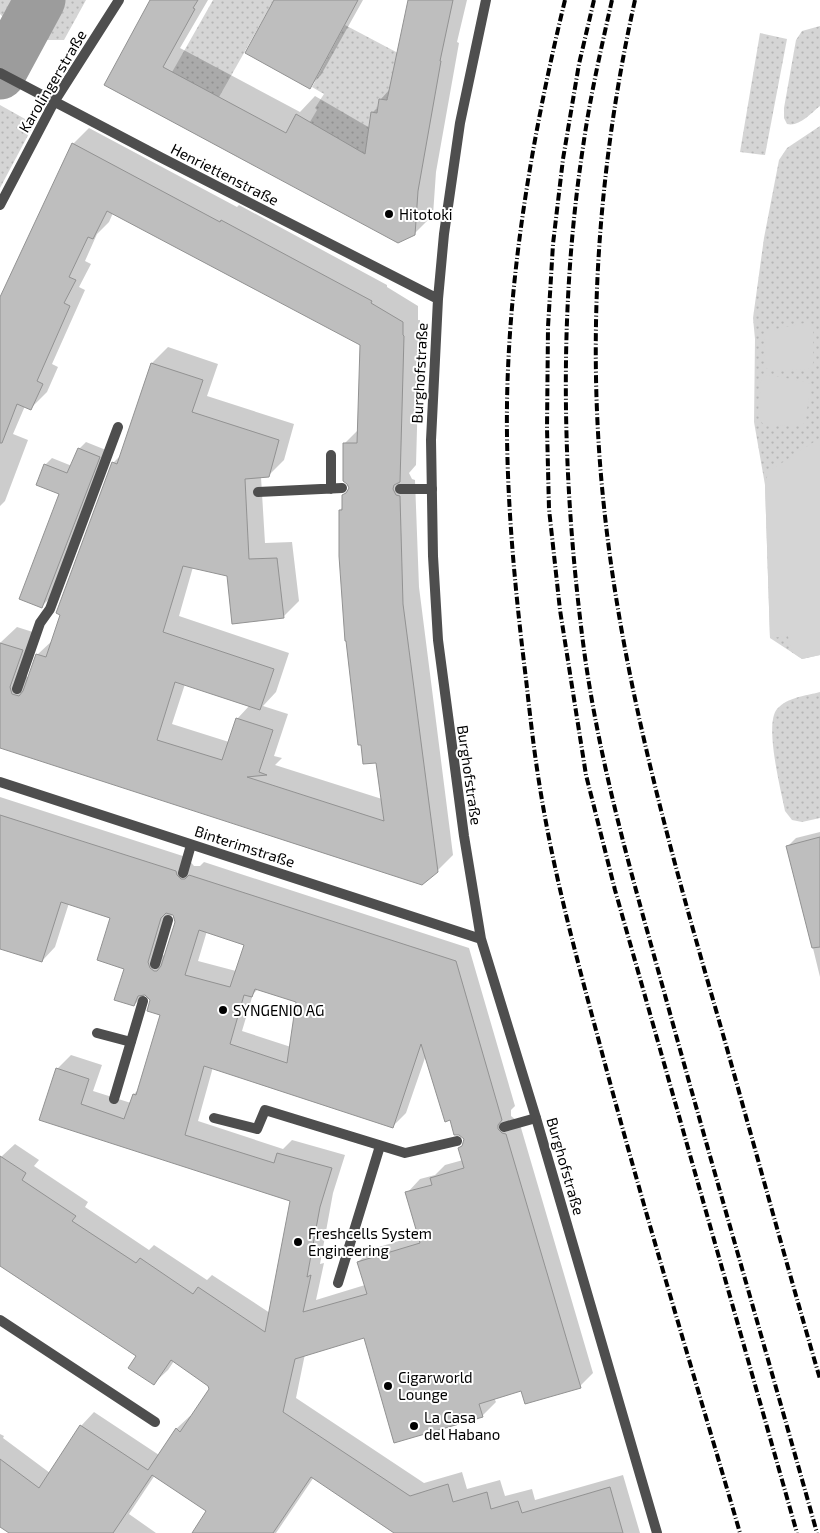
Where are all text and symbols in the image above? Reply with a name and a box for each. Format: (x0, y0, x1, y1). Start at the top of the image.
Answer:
street label: Karolingerstraße (14, 26, 90, 136)
street label: Henriettenstraße (168, 139, 282, 209)
place label: Hitotoki (399, 205, 453, 223)
marker: Hitotoki (383, 208, 395, 220)
street label: Burghofstraße (407, 322, 431, 424)
street label: Burghofstraße (454, 724, 486, 826)
street label: Binterimstraße (193, 821, 297, 871)
place label: SYNGENIO AG (233, 1001, 325, 1019)
marker: SYNGENIO AG (217, 1004, 229, 1016)
street label: Burghofstraße (543, 1115, 589, 1217)
place label: Freshcells System Engineering (308, 1224, 432, 1259)
marker: Freshcells System Engineering (292, 1236, 304, 1248)
place label: Cigarworld Lounge (398, 1368, 473, 1403)
marker: Cigarworld Lounge (382, 1380, 394, 1392)
place label: La Casa del Habano (424, 1408, 500, 1443)
marker: La Casa del Habano (408, 1420, 420, 1432)

